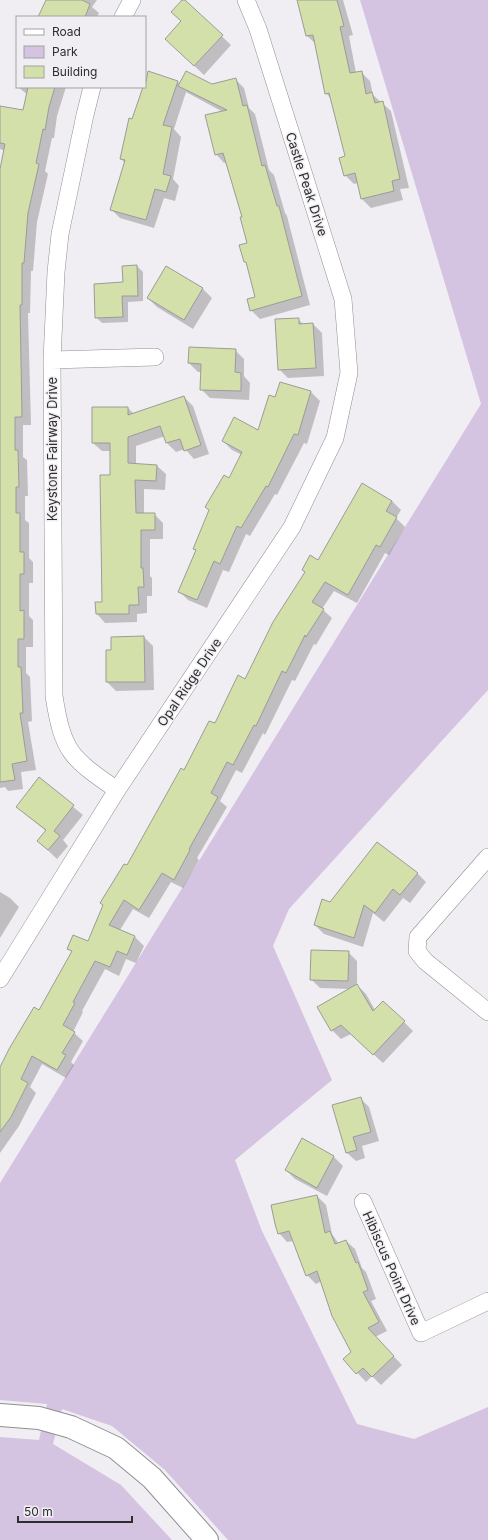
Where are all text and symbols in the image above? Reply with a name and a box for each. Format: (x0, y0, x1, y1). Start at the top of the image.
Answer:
legend (16, 16, 146, 88)
text: Road (52, 24, 81, 39)
text: Park (52, 44, 78, 59)
text: Building (52, 64, 97, 79)
street label: Castle Peak Drive (283, 130, 331, 238)
street label: Keystone Fairway Drive (44, 377, 60, 521)
street label: Opal Ridge Drive (154, 635, 224, 729)
street label: Hibiscus Point Drive (360, 1208, 424, 1328)
scale bar (18, 1498, 132, 1524)
text: 50 m (24, 1504, 53, 1519)

